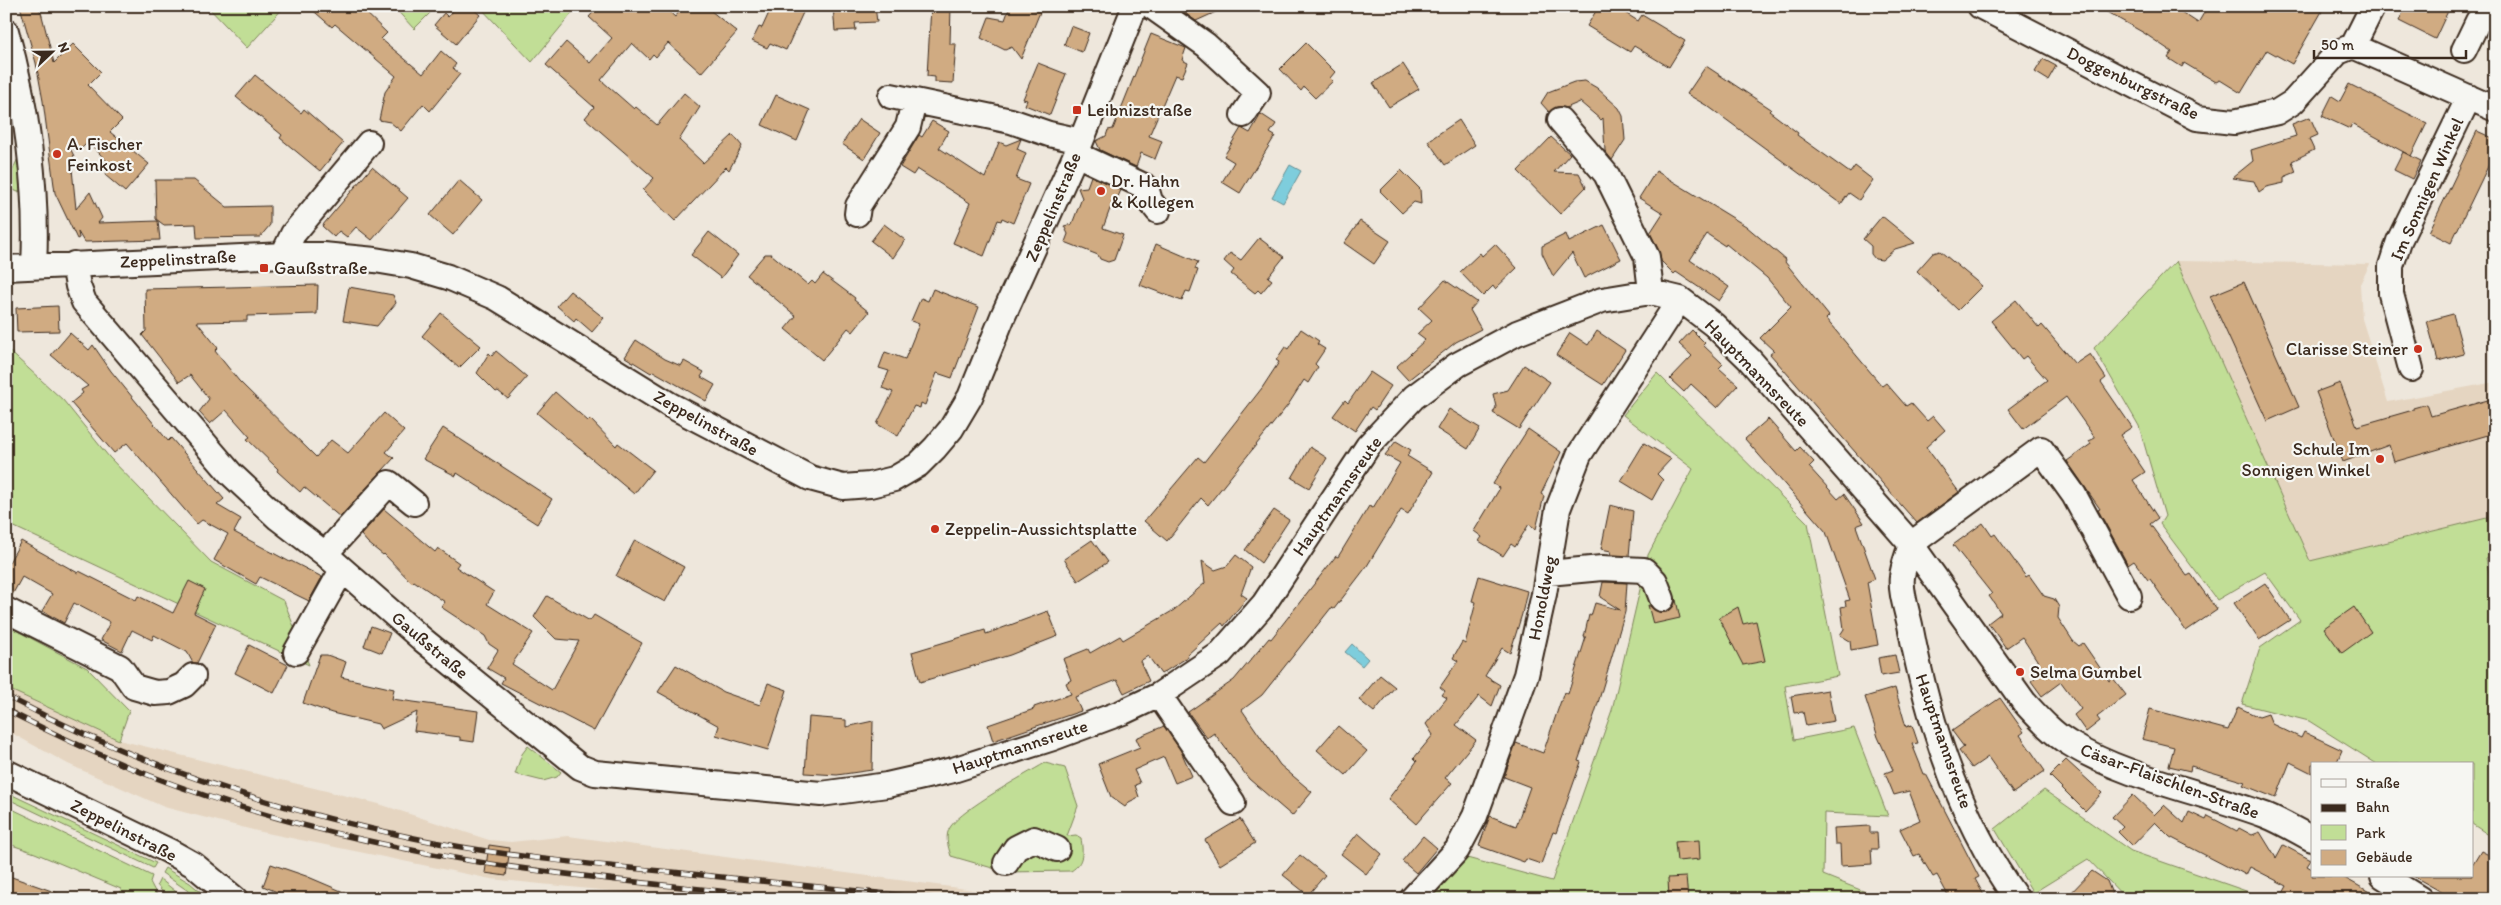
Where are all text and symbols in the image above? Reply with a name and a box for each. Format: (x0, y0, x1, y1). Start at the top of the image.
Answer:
north arrow (28, 28, 78, 78)
scale bar (2314, 28, 2466, 60)
text: 50 m (2321, 36, 2354, 54)
text: N (54, 40, 73, 55)
street label: Doggenburgstraße (2063, 41, 2203, 125)
place label: Leibnizstraße (1087, 99, 1192, 121)
marker: Leibnizstraße (1071, 104, 1083, 116)
street label: Im Sonnigen Winkel (2386, 114, 2468, 264)
place label: A. Fischer Feinkost (67, 133, 143, 176)
marker: A. Fischer Feinkost (51, 148, 63, 160)
street label: Zeppelinstraße (1020, 149, 1086, 265)
place label: Dr. Hahn & Kollegen (1111, 170, 1194, 213)
marker: Dr. Hahn & Kollegen (1095, 185, 1107, 197)
street label: Zeppelinstraße (119, 245, 237, 273)
place label: Gaußstraße (274, 257, 368, 279)
marker: Gaußstraße (258, 262, 270, 274)
street label: Hauptmannsreute (1700, 315, 1814, 431)
place label: Clarisse Steiner (2286, 338, 2409, 360)
marker: Clarisse Steiner (2412, 343, 2424, 355)
street label: Zeppelinstraße (650, 385, 762, 461)
street label: Hauptmannsreute (1287, 432, 1387, 560)
place label: Schule Im Sonnigen Winkel (2242, 438, 2370, 481)
marker: Schule Im Sonnigen Winkel (2374, 453, 2386, 465)
place label: Zeppelin-Aussichtsplatte (945, 518, 1137, 540)
marker: Zeppelin-Aussichtsplatte (929, 523, 941, 535)
street label: Honoldweg (1523, 553, 1561, 642)
street label: Gaußstraße (387, 607, 473, 683)
place label: Selma Gumbel (2030, 661, 2142, 683)
marker: Selma Gumbel (2014, 666, 2026, 678)
street label: Hauptmannsreute (1911, 671, 1977, 811)
street label: Hauptmannsreute (949, 715, 1091, 779)
street label: Cäsar-Flaischlen-Straße (2077, 738, 2263, 824)
legend (2311, 762, 2474, 878)
text: Straße (2356, 774, 2400, 792)
street label: Zeppelinstraße (67, 794, 181, 866)
text: Bahn (2356, 798, 2390, 816)
text: Park (2356, 824, 2386, 842)
text: Gebäude (2356, 848, 2413, 866)

